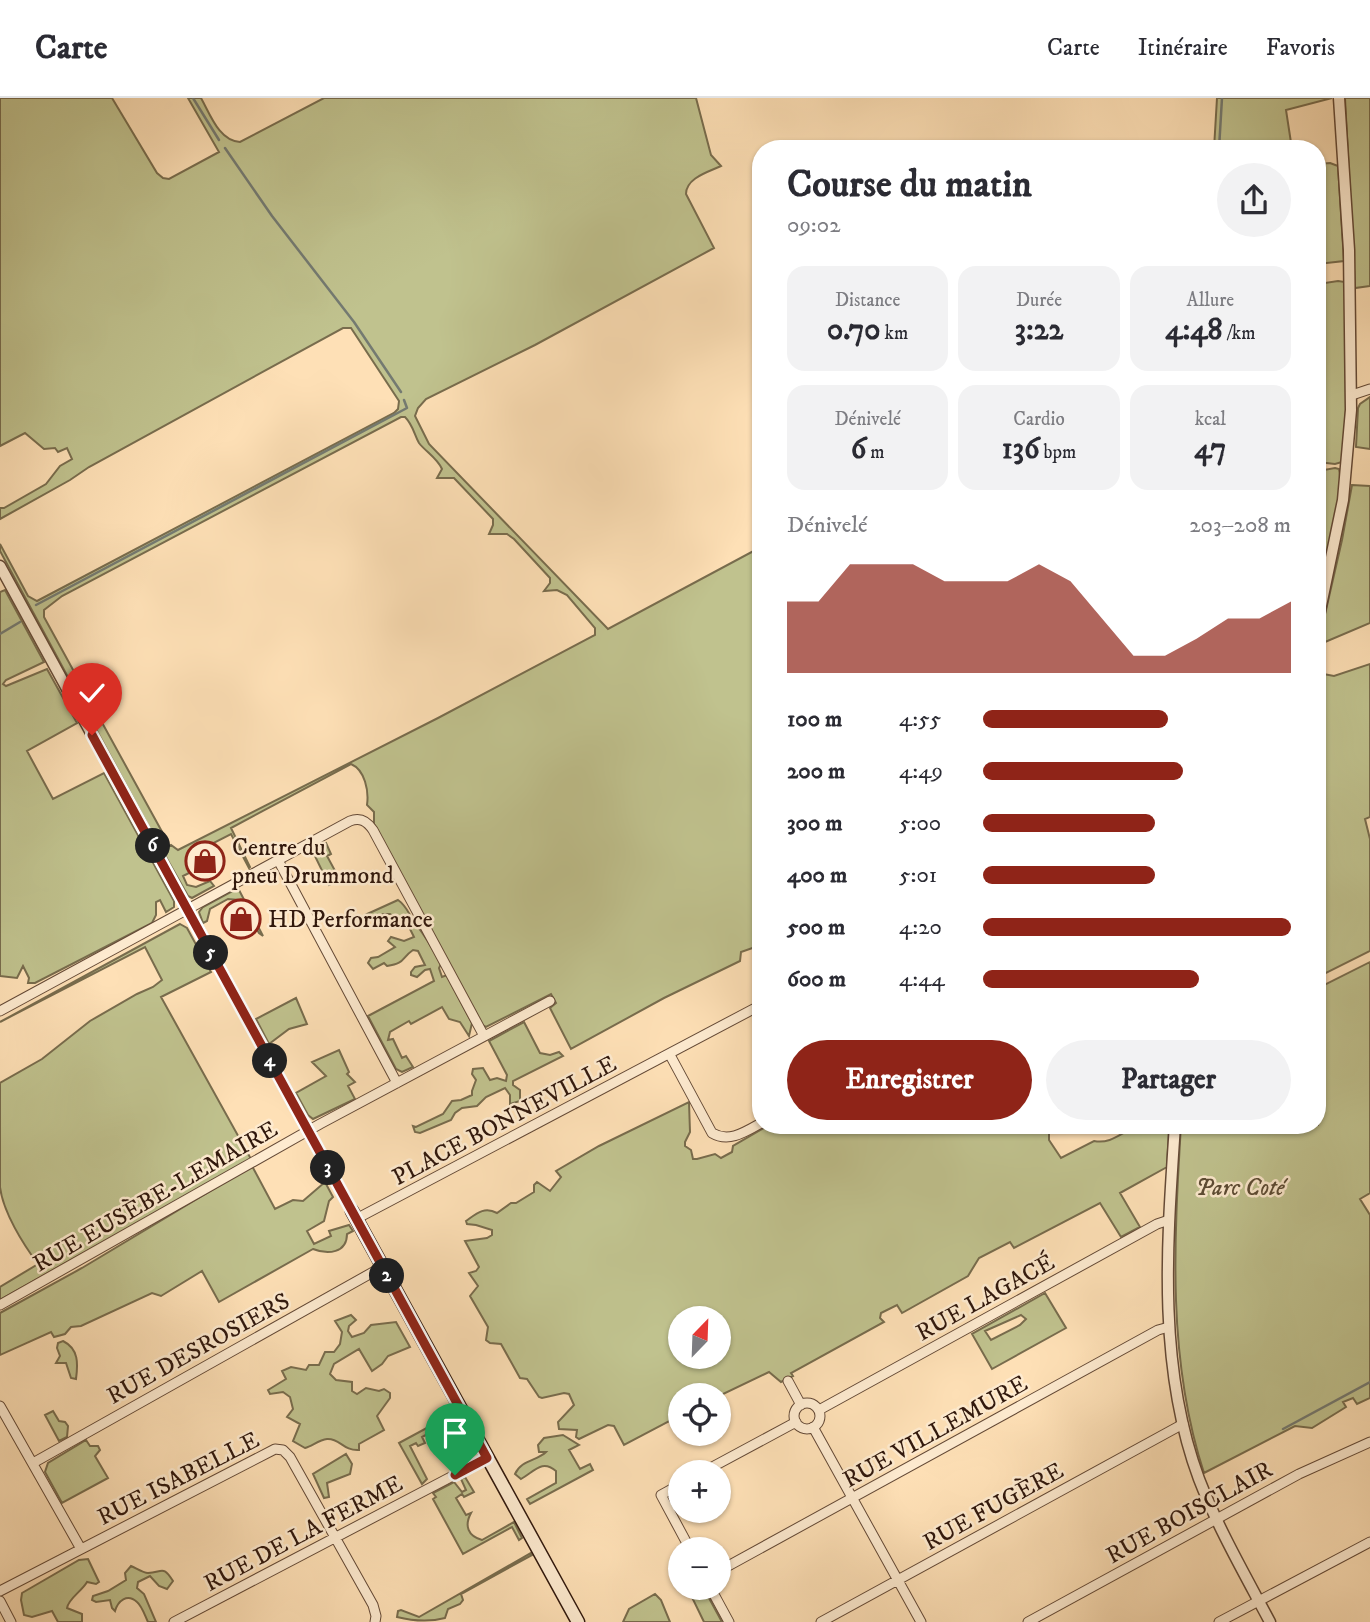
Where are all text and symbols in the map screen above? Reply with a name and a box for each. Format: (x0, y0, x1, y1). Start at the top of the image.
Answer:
text: Carte (35, 28, 107, 69)
text: Carte (1047, 33, 1100, 63)
text: Itinéraire (1138, 33, 1228, 63)
text: Favoris (1266, 33, 1335, 63)
text: Course du matin (787, 161, 1032, 209)
button: share (1217, 163, 1291, 237)
text: 09:02 (787, 211, 841, 240)
text: Distance (835, 289, 900, 312)
text: Durée (1016, 289, 1062, 312)
text: Allure (1187, 289, 1234, 312)
text: 0.70 (827, 312, 880, 349)
text: 3:22 (1015, 312, 1063, 349)
text: 4:48 (1165, 312, 1223, 349)
text: km (880, 322, 908, 345)
text: /km (1223, 322, 1255, 345)
text: Dénivelé (834, 408, 901, 431)
text: Cardio (1013, 408, 1065, 431)
text: kcal (1195, 408, 1226, 431)
text: 6 (851, 431, 866, 468)
text: 136 (1002, 431, 1040, 468)
text: 47 (1194, 431, 1226, 468)
text: m (866, 441, 885, 464)
text: bpm (1040, 441, 1076, 464)
text: Dénivelé (787, 511, 868, 540)
text: 203–208 m (1189, 511, 1291, 540)
pin (62, 663, 122, 735)
icon: check (73, 674, 111, 712)
text: 100 m (787, 705, 842, 734)
text: 4:55 (899, 705, 941, 734)
text: 200 m (787, 757, 845, 786)
text: 4:49 (899, 757, 943, 786)
text: 300 m (787, 809, 843, 838)
text: 5:00 (899, 809, 941, 838)
pin: 6 (136, 828, 170, 864)
place label: Centre du pneu Drummond (231, 833, 394, 891)
text: 6 (148, 834, 157, 857)
shop icon: Centre du pneu Drummond (184, 840, 226, 882)
text: 400 m (787, 861, 847, 890)
text: 5:01 (899, 861, 937, 890)
shop icon: HD Performance (220, 898, 262, 940)
place label: HD Performance (268, 905, 433, 935)
text: 500 m (787, 913, 845, 942)
text: 4:20 (899, 913, 942, 942)
pin: 5 (194, 936, 228, 970)
text: 5 (206, 941, 215, 964)
text: 600 m (787, 965, 846, 994)
text: 4:44 (899, 965, 945, 994)
button: Enregistrer (787, 1040, 1032, 1120)
button: Partager (1046, 1040, 1291, 1120)
pin: 4 (252, 1044, 288, 1079)
text: 4 (264, 1049, 275, 1072)
street label: PLACE BONNEVILLE (387, 1049, 622, 1193)
street label: RUE EUSÈBE-LEMAIRE (28, 1114, 283, 1279)
pin: 3 (310, 1150, 346, 1186)
text: 3 (324, 1156, 331, 1179)
park label: Parc Coté (1196, 1173, 1288, 1203)
street label: RUE LAGACÉ (911, 1247, 1060, 1348)
pin: 2 (370, 1258, 404, 1294)
text: 2 (382, 1264, 391, 1287)
street label: RUE DESROSIERS (102, 1286, 295, 1412)
north arrow (668, 1306, 732, 1368)
map controls (668, 1306, 731, 1600)
street label: RUE VILLEMURE (838, 1369, 1033, 1495)
button: locate (668, 1383, 731, 1446)
pin (425, 1403, 485, 1475)
icon: arrive (436, 1414, 474, 1452)
street label: RUE ISABELLE (92, 1425, 264, 1533)
street label: RUE BOISCLAIR (1101, 1455, 1278, 1571)
street label: RUE FUGÈRE (918, 1456, 1069, 1558)
button: + (668, 1460, 731, 1523)
street label: RUE DE LA FERME (199, 1469, 408, 1599)
button: − (668, 1537, 731, 1600)

